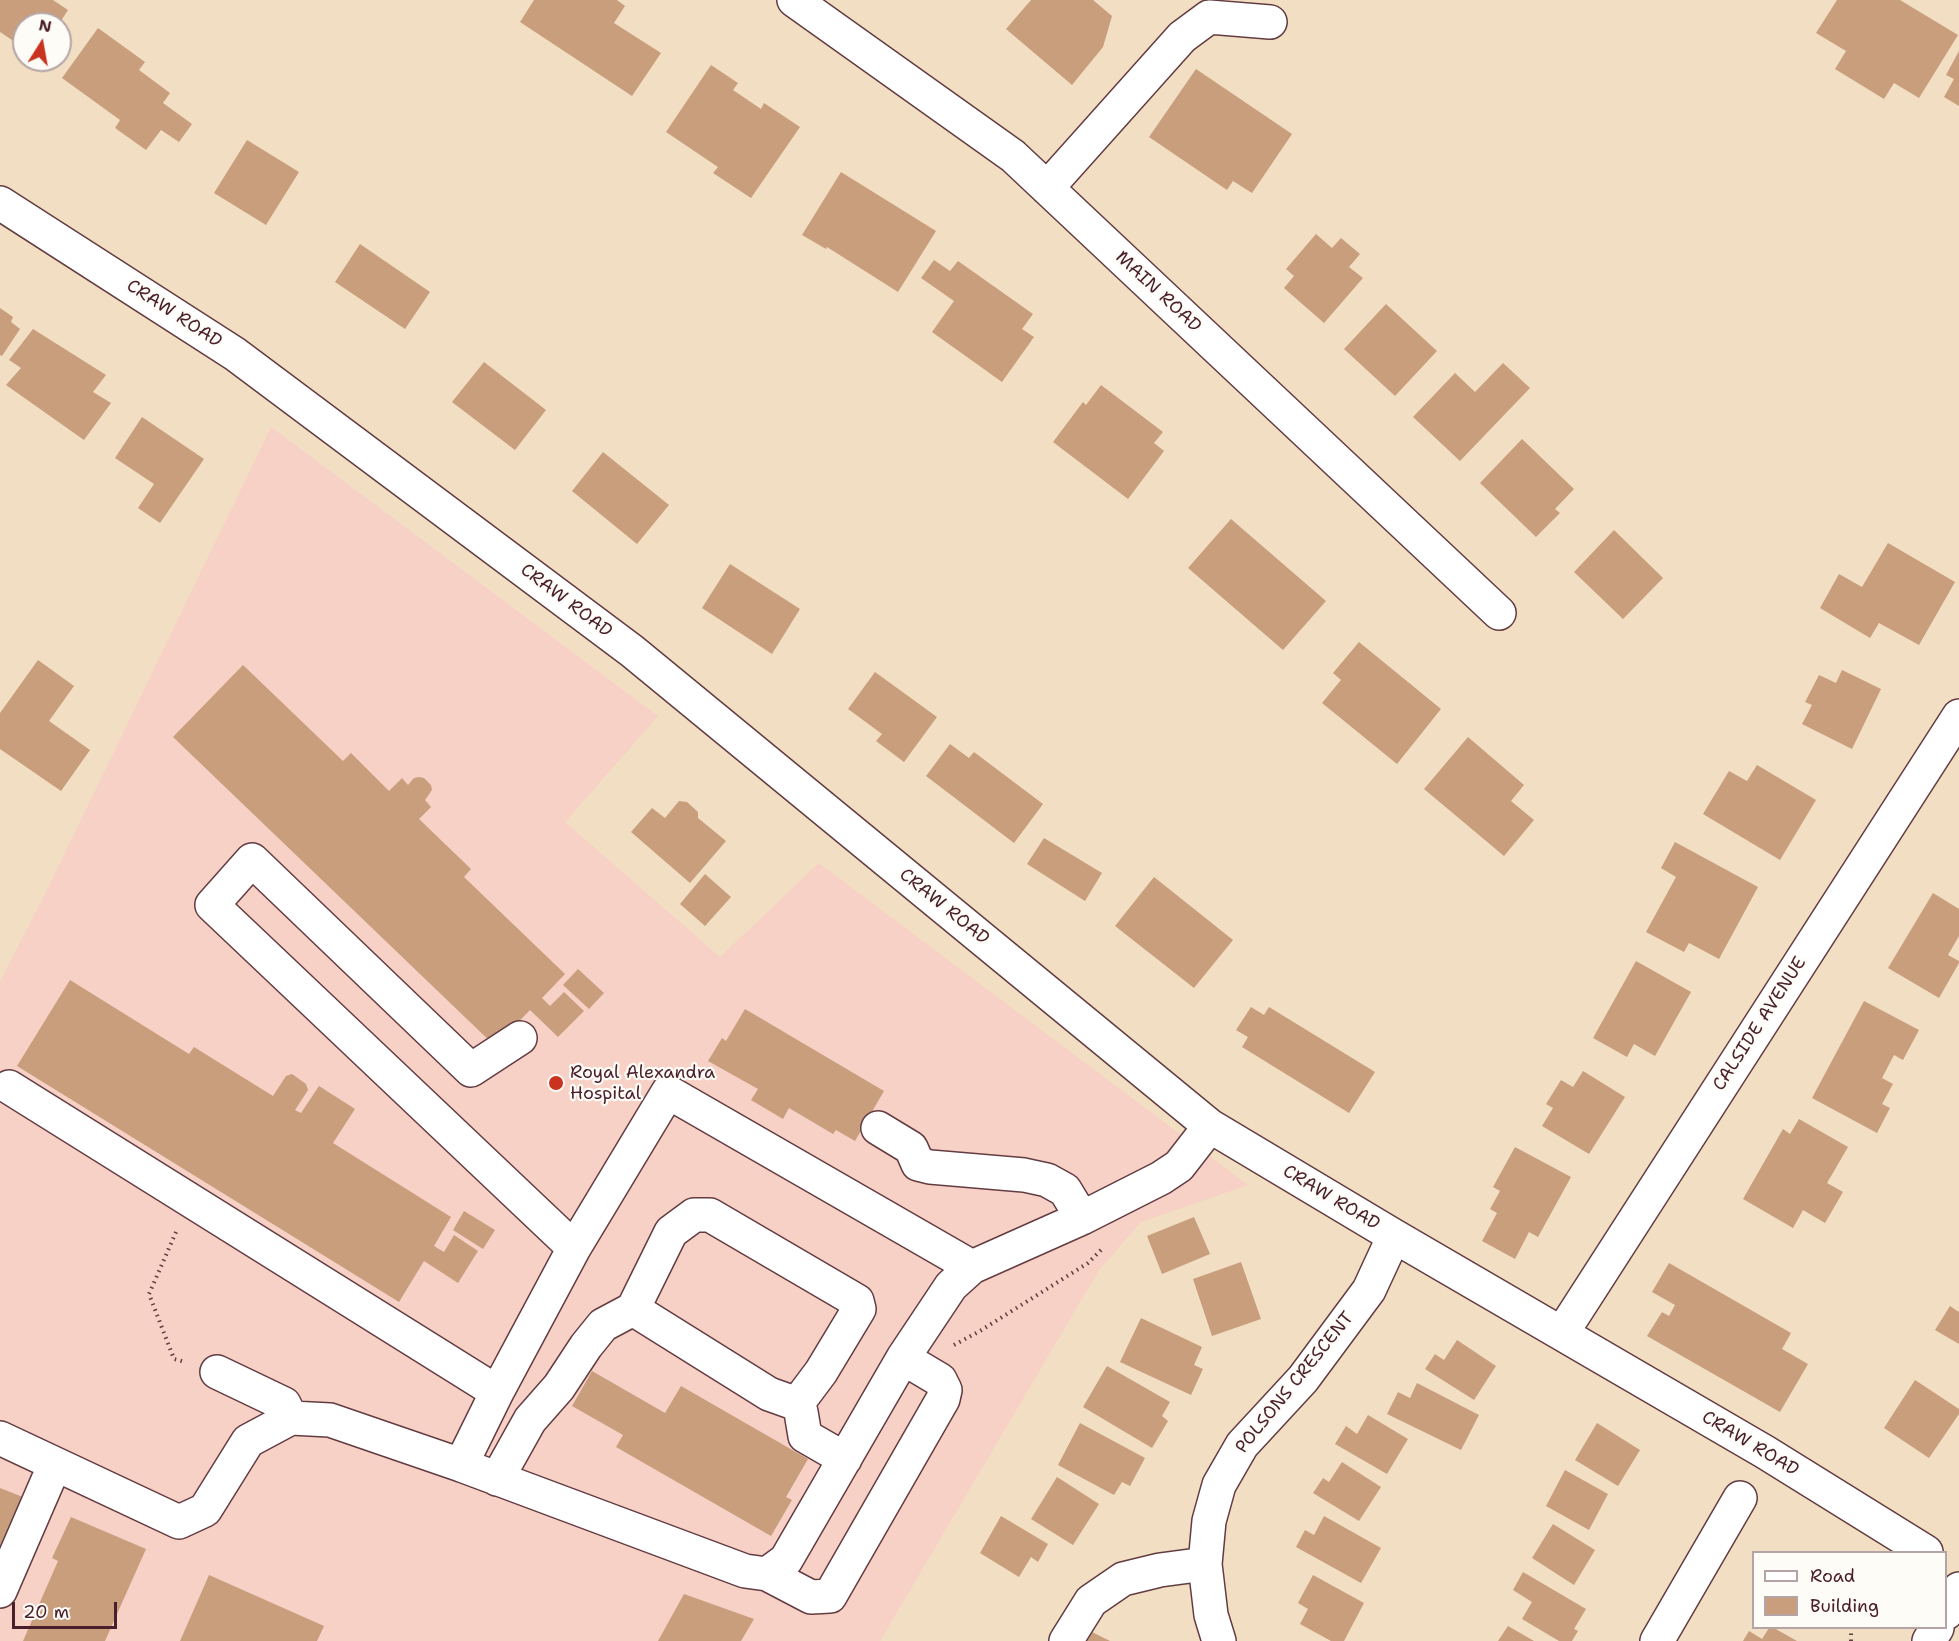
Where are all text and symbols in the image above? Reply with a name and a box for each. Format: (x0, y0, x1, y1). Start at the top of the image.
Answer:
north arrow (12, 12, 72, 72)
text: N (37, 14, 53, 37)
street label: MAIN ROAD (1111, 247, 1205, 337)
street label: CRAW ROAD (122, 275, 226, 353)
street label: CRAW ROAD (516, 559, 616, 643)
street label: CRAW ROAD (895, 864, 993, 950)
street label: CALSIDE AVENUE (1709, 953, 1811, 1095)
place label: Royal Alexandra Hospital (570, 1062, 715, 1104)
marker: Royal Alexandra Hospital (547, 1074, 565, 1092)
street label: CRAW ROAD (1279, 1161, 1383, 1235)
street label: POLSONS CRESCENT (1231, 1308, 1359, 1458)
street label: CRAW ROAD (1698, 1407, 1802, 1481)
legend (1752, 1551, 1947, 1629)
text: Road (1810, 1564, 1855, 1588)
scale bar (15, 1590, 120, 1628)
text: Building (1810, 1594, 1879, 1618)
text: 20 m (23, 1600, 69, 1624)

